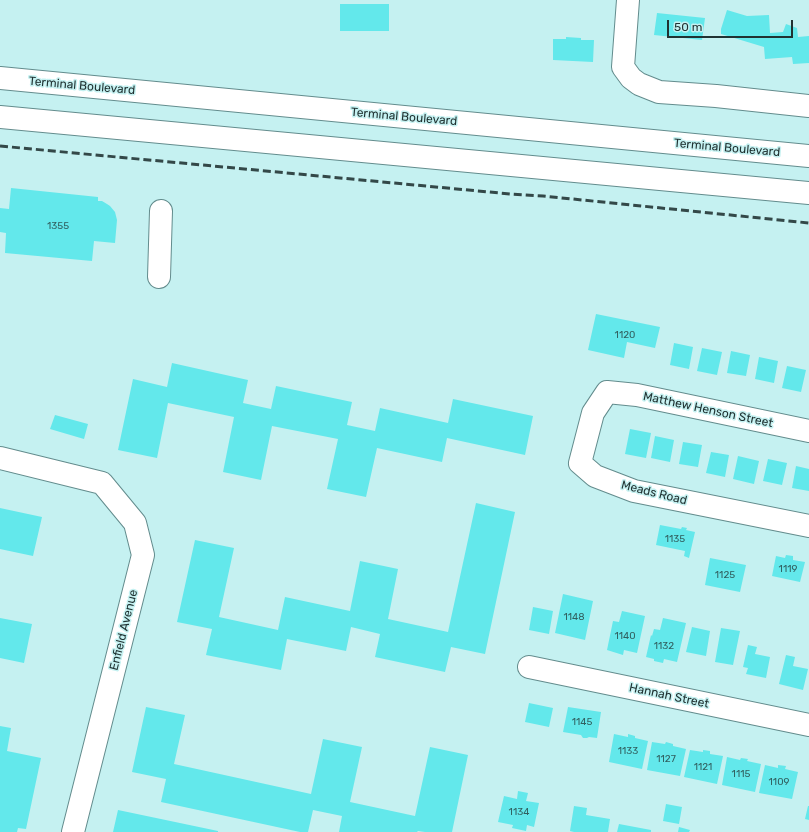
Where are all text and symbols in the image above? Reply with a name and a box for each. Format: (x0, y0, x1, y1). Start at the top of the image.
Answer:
scale bar (669, 12, 795, 38)
text: 50 m (674, 20, 702, 34)
street label: Terminal Boulevard (28, 74, 136, 98)
street label: Terminal Boulevard (350, 105, 458, 129)
street label: Terminal Boulevard (673, 136, 781, 160)
house number: 1355 (47, 220, 69, 232)
house number: 1120 (615, 329, 635, 341)
street label: Matthew Henson Street (642, 389, 774, 431)
street label: Meads Road (620, 478, 688, 508)
house number: 1135 (665, 533, 685, 545)
house number: 1119 (779, 563, 797, 575)
house number: 1125 (715, 569, 735, 581)
street label: Enfield Avenue (107, 588, 141, 672)
house number: 1148 (563, 611, 585, 623)
house number: 1140 (614, 630, 636, 642)
house number: 1132 (654, 640, 674, 652)
street label: Hannah Street (628, 681, 710, 711)
house number: 1145 (572, 716, 592, 728)
house number: 1133 (618, 745, 638, 757)
house number: 1127 (656, 753, 676, 765)
house number: 1121 (694, 761, 712, 773)
house number: 1115 (732, 768, 750, 780)
house number: 1109 (769, 776, 789, 788)
house number: 1134 (509, 806, 529, 818)

